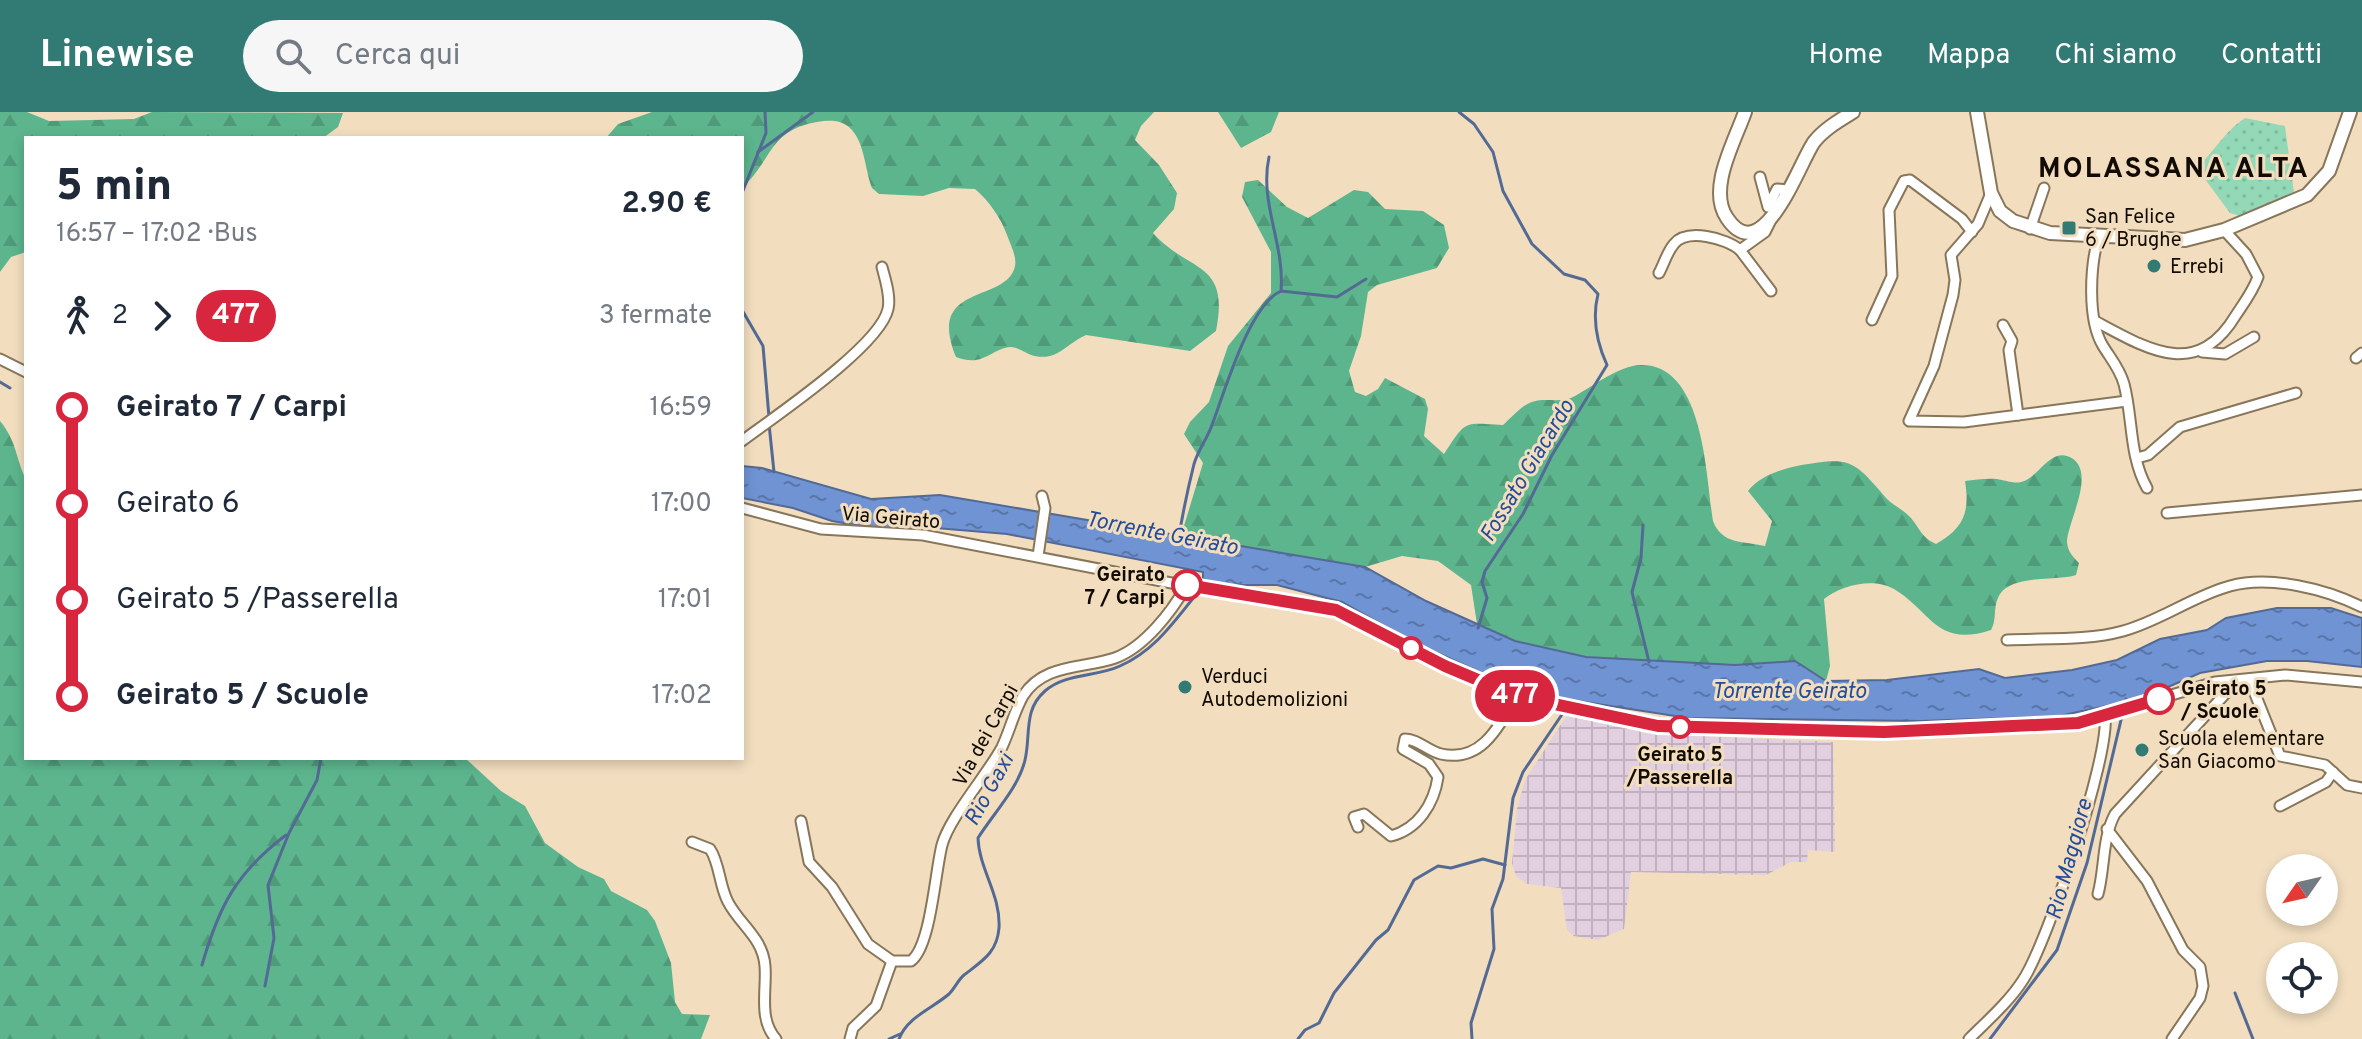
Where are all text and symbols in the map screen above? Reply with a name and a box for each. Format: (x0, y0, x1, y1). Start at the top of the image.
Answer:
search box (243, 20, 803, 92)
text: Linewise (40, 32, 195, 81)
icon: search (271, 34, 315, 78)
text: Cerca qui (335, 38, 460, 75)
text: Home (1809, 38, 1883, 74)
text: Mappa (1927, 38, 2010, 74)
text: Chi siamo (2054, 38, 2177, 74)
text: Contatti (2221, 38, 2322, 74)
district label: MOLASSANA ALTA (2038, 152, 2310, 188)
text: 5 min (56, 160, 172, 216)
text: 2.90 € (622, 186, 712, 223)
place label: San Felice 6 / Brughe (2085, 205, 2182, 254)
text: 16:57 – 17:02 · Bus (56, 218, 258, 251)
marker: San Felice 6 / Brughe (2060, 219, 2078, 237)
place label: Errebi (2170, 255, 2224, 281)
marker: Errebi (2145, 257, 2163, 275)
icon: walk (56, 294, 100, 338)
icon: forward (140, 294, 184, 338)
text: 477 (212, 298, 260, 334)
text: 2 (112, 300, 128, 333)
text: 3 fermate (599, 300, 712, 333)
text: Geirato 7 / Carpi (116, 390, 347, 427)
text: 16:59 (650, 392, 712, 425)
water label: Fossato Giacardo (1475, 395, 1581, 547)
text: Geirato 6 (116, 486, 240, 523)
text: 17:00 (651, 488, 712, 521)
street label: Via Geirato (840, 502, 941, 536)
water label: Torrente Geirato (1083, 506, 1240, 562)
place label: Geirato 7 / Carpi (1084, 563, 1165, 612)
marker: Geirato 7 / Carpi (1172, 570, 1202, 600)
text: Geirato 5 /Passerella (116, 582, 399, 619)
text: 17:01 (658, 584, 712, 617)
unlabelled marker (1400, 637, 1422, 659)
place label: Verduci Autodemolizioni (1201, 665, 1348, 714)
line badge: 477 (1469, 670, 1561, 722)
place label: Geirato 5 / Scuole (2180, 677, 2267, 726)
text: Geirato 5 / Scuole (116, 678, 369, 715)
marker: Verduci Autodemolizioni (1176, 678, 1194, 696)
text: 477 (1491, 678, 1539, 714)
water label: Torrente Geirato (1712, 679, 1866, 706)
text: 17:02 (651, 680, 712, 713)
street label: Via dei Carpi (948, 680, 1025, 792)
marker: Geirato 5 / Scuole (2144, 684, 2174, 714)
marker: Geirato 5 /Passerella (1669, 716, 1691, 738)
place label: Scuola elementare San Giacomo (2158, 727, 2325, 776)
marker: Scuola elementare San Giacomo (2133, 741, 2151, 759)
place label: Geirato 5 /Passerella (1626, 743, 1733, 792)
water label: Rio Gaxi (959, 748, 1022, 831)
water label: Rio Maggiore (2041, 796, 2100, 923)
north arrow (2266, 854, 2338, 926)
map controls (2266, 854, 2338, 1014)
button: locate (2266, 942, 2338, 1014)

